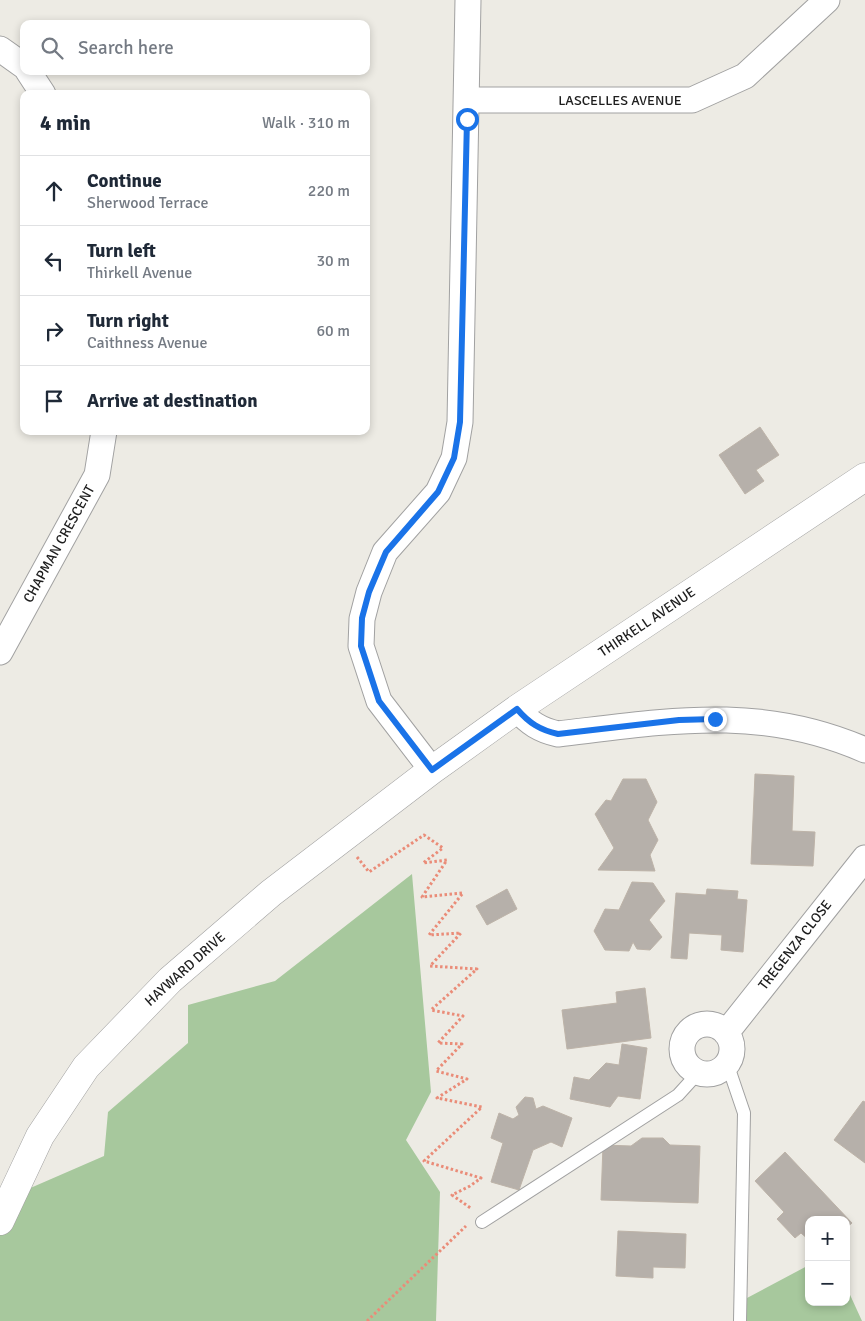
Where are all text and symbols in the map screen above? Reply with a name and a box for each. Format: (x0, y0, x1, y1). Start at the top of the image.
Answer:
search box (20, 20, 370, 75)
icon: search (38, 34, 66, 62)
text: Search here (78, 36, 174, 60)
street label: LASCELLES AVENUE (558, 92, 682, 109)
route start (456, 108, 479, 131)
text: 4 min (40, 110, 91, 136)
text: Walk · 310 m (262, 113, 350, 133)
text: Continue (87, 169, 162, 193)
icon: ahead (40, 177, 68, 205)
text: 220 m (308, 181, 350, 201)
text: Sherwood Terrace (87, 193, 209, 213)
text: Turn left (87, 239, 156, 263)
icon: left (40, 247, 68, 275)
text: 30 m (316, 251, 350, 271)
text: Thirkell Avenue (87, 263, 192, 283)
text: Turn right (87, 309, 169, 333)
icon: right (40, 317, 68, 345)
text: 60 m (316, 321, 350, 341)
text: Caithness Avenue (87, 333, 208, 353)
icon: arrive (40, 387, 68, 415)
text: Arrive at destination (87, 389, 258, 413)
street label: CHAPMAN CRESCENT (20, 482, 98, 606)
street label: THIRKELL AVENUE (595, 583, 699, 661)
route end (704, 708, 727, 731)
street label: TREGENZA CLOSE (755, 897, 835, 993)
street label: HAYWARD DRIVE (141, 928, 229, 1010)
map controls (805, 1216, 850, 1306)
button: + (805, 1216, 850, 1261)
button: − (805, 1261, 850, 1306)

